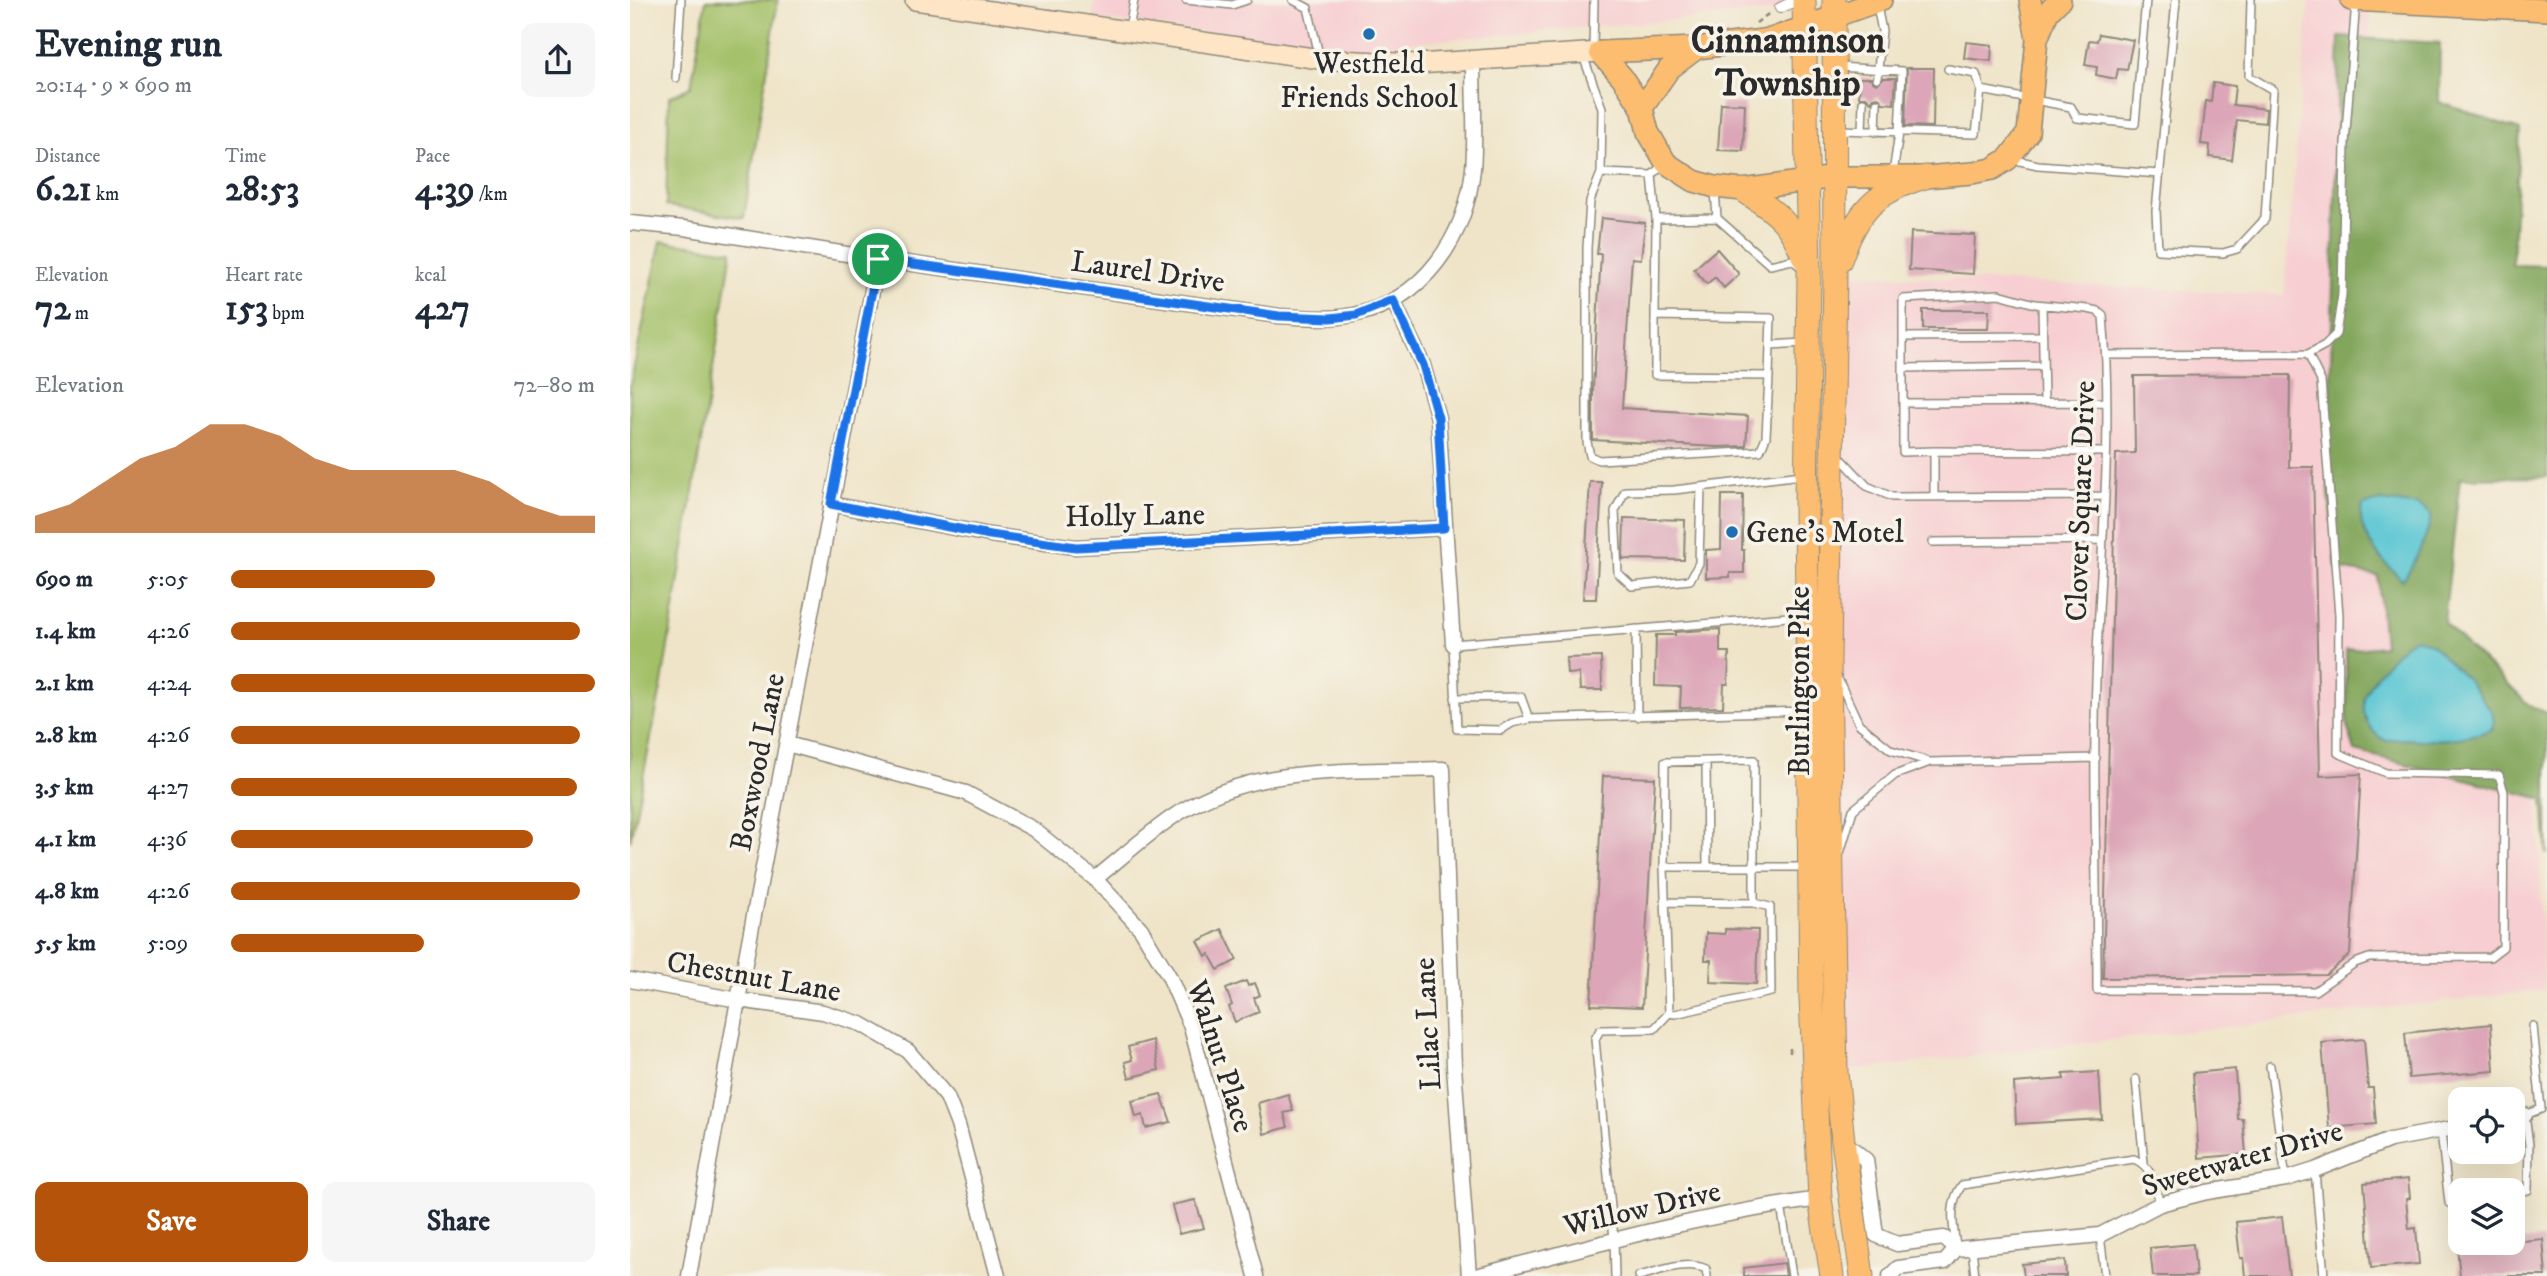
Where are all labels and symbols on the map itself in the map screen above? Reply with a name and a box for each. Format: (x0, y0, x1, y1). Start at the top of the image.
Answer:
district label: Cinnaminson Township (1691, 18, 1886, 108)
marker: Westfield Friends School (1361, 26, 1377, 42)
place label: Westfield Friends School (1280, 46, 1458, 117)
pin (848, 229, 908, 289)
street label: Laurel Drive (1069, 243, 1227, 302)
street label: Clover Square Drive (2059, 380, 2104, 622)
street label: Holly Lane (1065, 497, 1205, 536)
place label: Gene's Motel (1746, 515, 1904, 552)
marker: Gene's Motel (1724, 524, 1740, 540)
street label: Burlington Pike (1782, 586, 1819, 776)
street label: Boxwood Lane (723, 670, 794, 854)
street label: Chestnut Lane (664, 944, 844, 1011)
street label: Lilac Lane (1407, 957, 1450, 1091)
street label: Walnut Place (1177, 975, 1262, 1137)
street label: Sweetwater Drive (2138, 1113, 2347, 1206)
street label: Willow Drive (1559, 1173, 1724, 1246)

